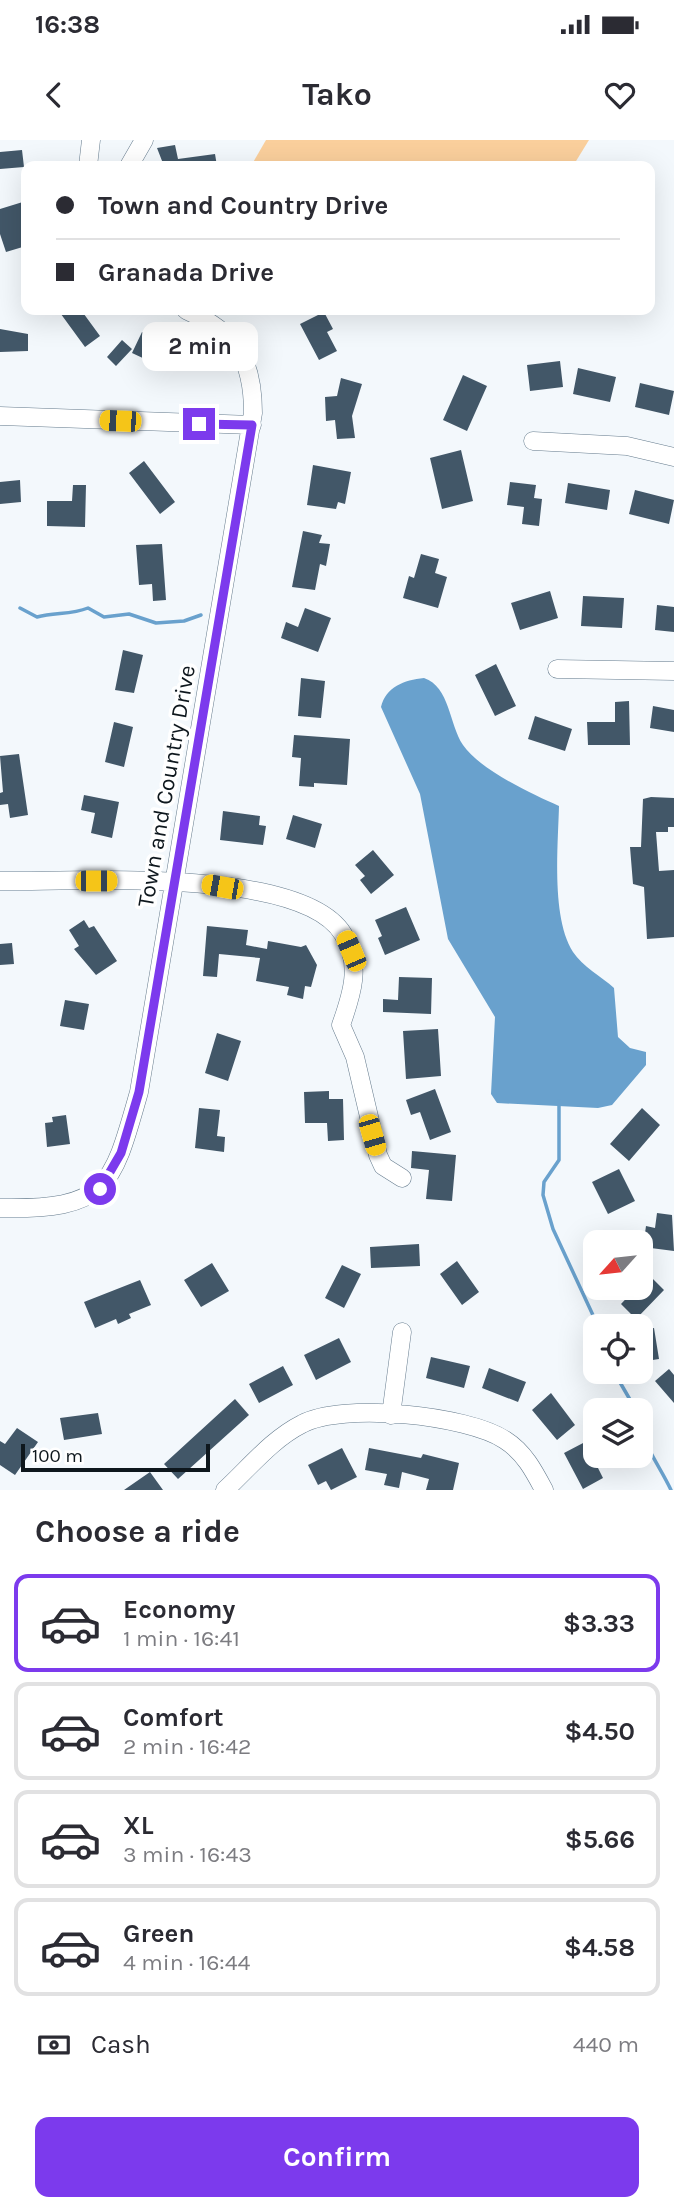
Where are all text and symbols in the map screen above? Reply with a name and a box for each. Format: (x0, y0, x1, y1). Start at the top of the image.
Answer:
text: 16:38 (35, 9, 100, 40)
icon: back (35, 76, 73, 114)
text: Tako (302, 76, 372, 113)
icon: heart (601, 76, 639, 114)
text: Town and Country Drive (98, 190, 388, 221)
text: Granada Drive (98, 257, 274, 288)
callout: 2 min (141, 322, 257, 372)
text: 2 min (168, 333, 232, 360)
route end (183, 408, 215, 440)
car (99, 410, 142, 432)
street label: Town and Country Drive (132, 663, 201, 909)
car (76, 871, 118, 892)
car (200, 873, 245, 901)
car (334, 928, 369, 974)
car (357, 1112, 388, 1158)
route start (84, 1173, 116, 1205)
north arrow (583, 1230, 653, 1300)
map controls (583, 1230, 653, 1468)
button: locate (583, 1314, 653, 1384)
button: layers (583, 1398, 653, 1468)
scale bar (21, 1441, 210, 1473)
text: 100 m (32, 1445, 83, 1467)
text: Choose a ride (35, 1513, 240, 1550)
icon: car (39, 1592, 102, 1655)
text: Economy (123, 1594, 235, 1625)
text: $3.33 (563, 1608, 635, 1639)
text: 1 min · 16:41 (123, 1625, 240, 1652)
icon: car (39, 1700, 102, 1763)
text: Comfort (123, 1702, 224, 1733)
text: $4.50 (564, 1716, 635, 1747)
text: 2 min · 16:42 (123, 1733, 251, 1760)
icon: car (39, 1808, 102, 1871)
text: XL (123, 1810, 154, 1841)
text: $5.66 (565, 1824, 635, 1855)
text: 3 min · 16:43 (123, 1841, 252, 1868)
icon: car (39, 1916, 102, 1979)
text: Green (123, 1918, 195, 1949)
text: $4.58 (564, 1932, 635, 1963)
text: 4 min · 16:44 (123, 1949, 250, 1976)
icon: cash (35, 2026, 73, 2064)
text: Cash (91, 2029, 151, 2060)
text: 440 m (573, 2031, 639, 2058)
button: Confirm (35, 2117, 639, 2197)

